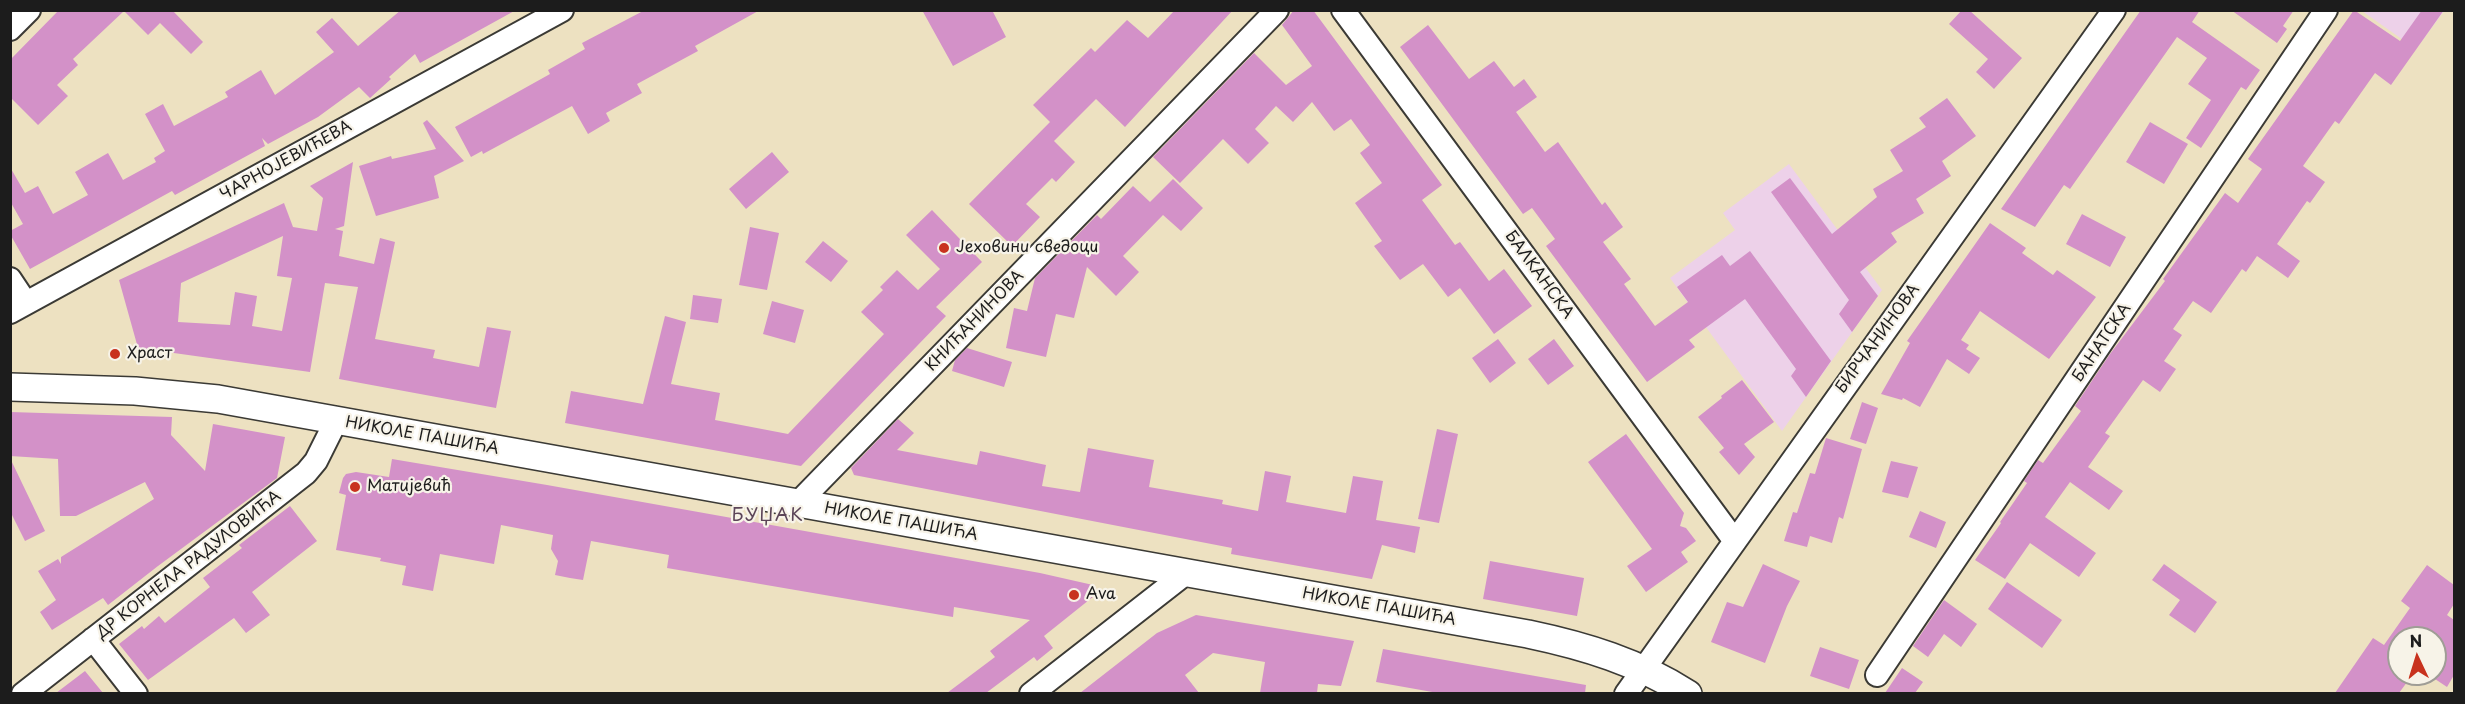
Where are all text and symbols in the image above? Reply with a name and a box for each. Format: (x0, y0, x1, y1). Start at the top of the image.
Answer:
street label: ЧАРНОЈЕВИЋЕВА (217, 117, 355, 205)
street label: БАЛКАНСКА (1501, 227, 1577, 323)
place label: Јеховини сведоци (956, 238, 1098, 258)
marker: Јеховини сведоци (937, 241, 951, 255)
street label: КНИЋАНИНОВА (922, 267, 1028, 375)
street label: БИРЧАНИНОВА (1832, 281, 1924, 397)
street label: БАНАТСКА (2069, 300, 2135, 386)
place label: Храст (127, 344, 172, 364)
marker: Храст (108, 347, 122, 361)
street label: НИКОЛЕ ПАШИЋА (344, 413, 500, 459)
place label: Матијевић (367, 477, 451, 497)
marker: Матијевић (348, 480, 362, 494)
street label: ДР КОРНЕЛА РАДУЛОВИЋА (93, 487, 285, 643)
street label: НИКОЛЕ ПАШИЋА (823, 499, 979, 545)
district label: БУЏАК (732, 505, 804, 527)
street label: НИКОЛЕ ПАШИЋА (1301, 584, 1457, 630)
place label: Ava (1086, 585, 1116, 605)
marker: Ava (1067, 588, 1081, 602)
north arrow (2387, 626, 2447, 686)
text: N (2409, 628, 2423, 652)

